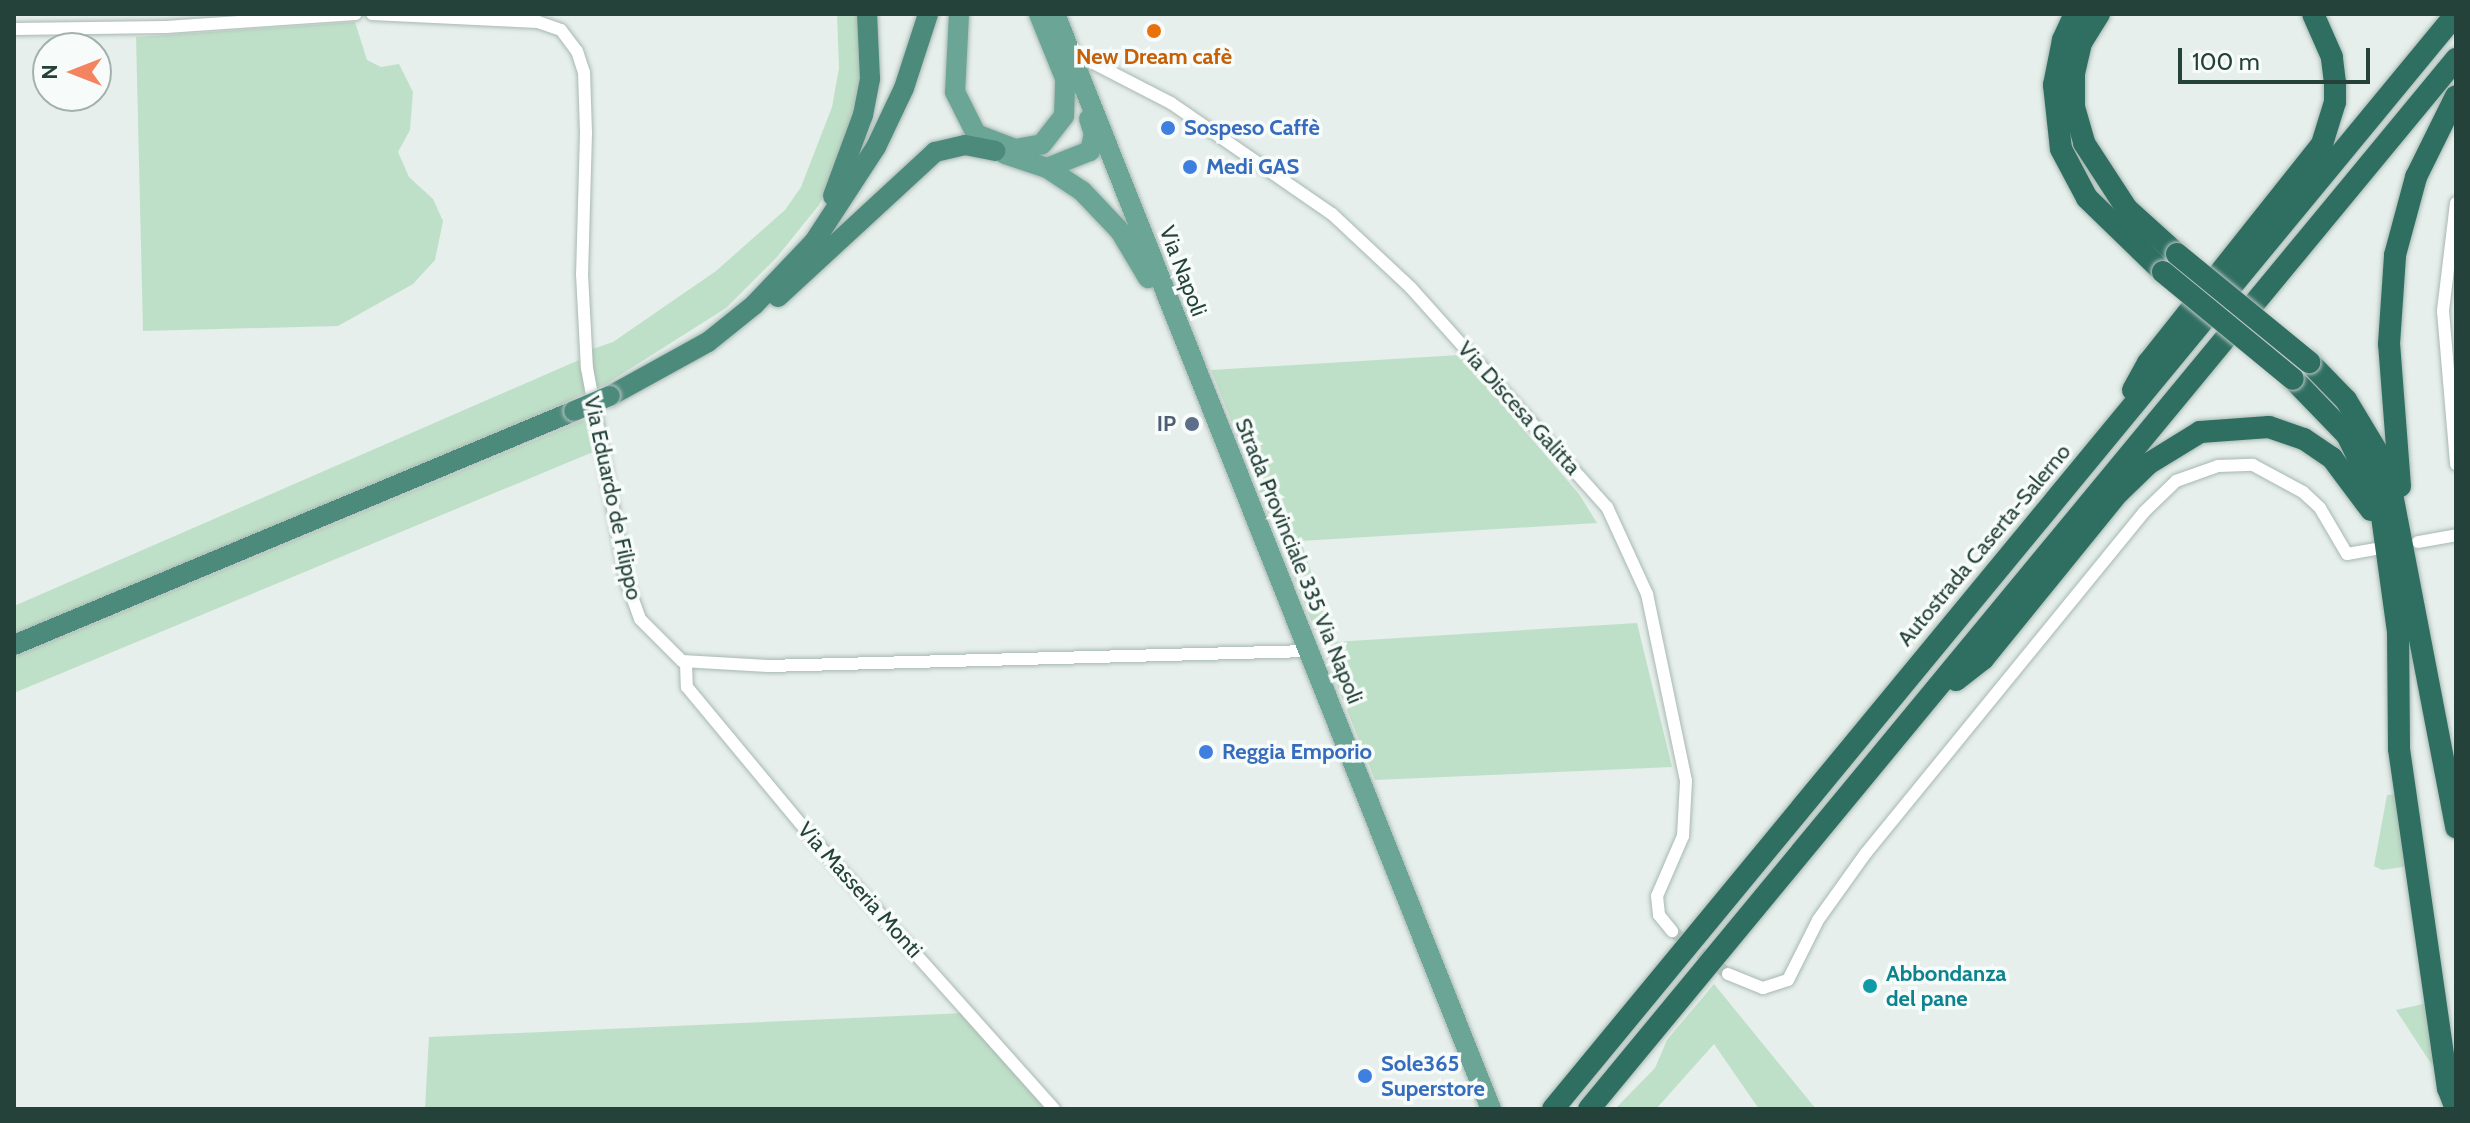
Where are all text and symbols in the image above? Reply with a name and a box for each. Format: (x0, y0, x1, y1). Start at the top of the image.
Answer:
marker: New Dream cafè (1145, 22, 1163, 40)
north arrow (32, 32, 112, 112)
scale bar (2182, 32, 2374, 82)
place label: New Dream cafè (1076, 44, 1232, 70)
text: 100 m (2192, 47, 2260, 76)
text: N (36, 64, 63, 80)
place label: Sospeso Caffè (1184, 115, 1320, 141)
marker: Sospeso Caffè (1159, 119, 1177, 137)
place label: Medi GAS (1206, 154, 1299, 180)
marker: Medi GAS (1181, 158, 1199, 176)
street label: Via Napoli (1154, 222, 1212, 320)
street label: Via Discesa Galitta (1452, 336, 1586, 480)
street label: Via Eduardo de Filippo (579, 394, 647, 602)
place label: IP (1157, 411, 1176, 437)
street label: Strada Provinciale 335 Via Napoli (1230, 414, 1368, 708)
marker: IP (1183, 415, 1201, 433)
street label: Autostrada Caserta-Salerno (1892, 439, 2076, 651)
place label: Reggia Emporio (1222, 739, 1372, 765)
marker: Reggia Emporio (1197, 743, 1215, 761)
street label: Via Masseria Monti (792, 817, 928, 963)
place label: Abbondanza del pane (1886, 960, 2007, 1012)
marker: Abbondanza del pane (1861, 977, 1879, 995)
place label: Sole365 Superstore (1381, 1050, 1485, 1102)
marker: Sole365 Superstore (1356, 1067, 1374, 1085)

